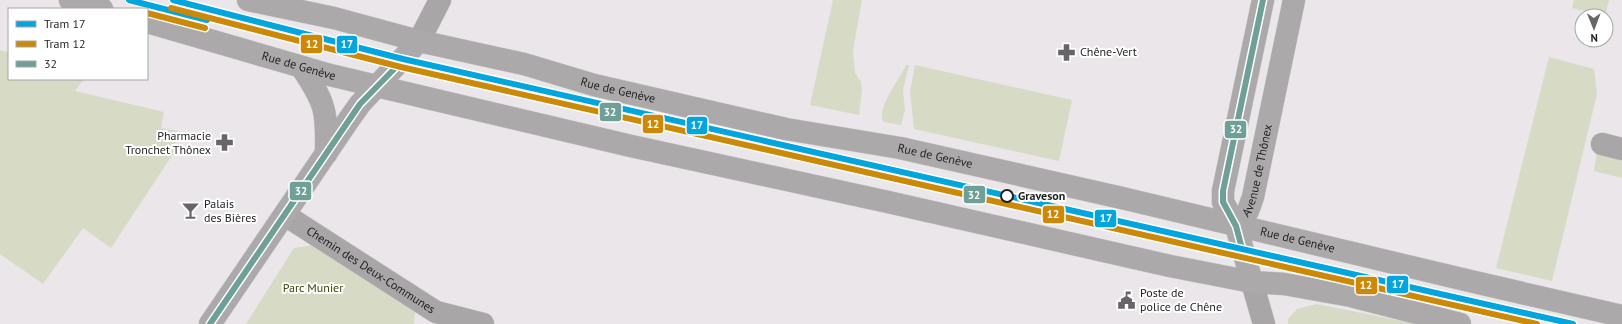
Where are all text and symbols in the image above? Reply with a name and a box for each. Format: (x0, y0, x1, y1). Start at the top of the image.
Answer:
legend (8, 8, 148, 80)
north arrow (1574, 8, 1614, 48)
text: Tram 17 (44, 16, 85, 31)
text: N (1590, 31, 1598, 45)
line badge: 12 (300, 34, 323, 54)
line badge: 17 (336, 35, 358, 54)
text: Tram 12 (44, 36, 85, 51)
text: 12 (306, 37, 318, 51)
text: 17 (341, 37, 353, 51)
pharmacy icon: Chêne-Vert (1057, 42, 1077, 62)
place label: Chêne-Vert (1080, 44, 1137, 59)
street label: Rue de Genève (260, 48, 337, 83)
text: 32 (44, 56, 57, 71)
street label: Rue de Genève (579, 73, 657, 106)
line badge: 32 (599, 102, 622, 122)
text: 32 (604, 105, 616, 119)
line badge: 12 (642, 114, 664, 134)
line badge: 17 (686, 116, 708, 135)
text: 12 (647, 117, 659, 131)
text: 17 (691, 118, 703, 132)
line badge: 32 (1224, 120, 1247, 139)
text: 32 (1230, 122, 1242, 136)
street label: Avenue de Thônex (1238, 123, 1275, 220)
place label: Pharmacie Tronchet Thônex (125, 128, 211, 157)
pharmacy icon: Pharmacie Tronchet Thônex (214, 133, 234, 153)
street label: Rue de Genève (896, 140, 974, 171)
line badge: 32 (289, 181, 312, 201)
text: 32 (295, 184, 307, 198)
line badge: 32 (963, 185, 986, 204)
text: 32 (968, 188, 980, 202)
place label: Graveson (1018, 188, 1065, 203)
marker: Graveson (1000, 189, 1014, 203)
place label: Palais des Bières (204, 196, 256, 225)
bar icon: Palais des Bières (181, 201, 201, 221)
line badge: 12 (1042, 205, 1065, 224)
text: 12 (1047, 207, 1059, 221)
line badge: 17 (1094, 209, 1117, 228)
text: 17 (1100, 211, 1112, 225)
street label: Chemin des Deux-Communes (304, 223, 438, 317)
street label: Rue de Genève (1259, 223, 1336, 256)
line badge: 17 (1386, 275, 1409, 294)
line badge: 12 (1355, 276, 1378, 295)
text: 17 (1392, 277, 1404, 291)
text: 12 (1360, 278, 1372, 292)
park label: Parc Munier (283, 280, 343, 295)
place label: Poste de police de Chêne (1140, 285, 1222, 314)
public building icon: Poste de police de Chêne (1117, 290, 1137, 310)

